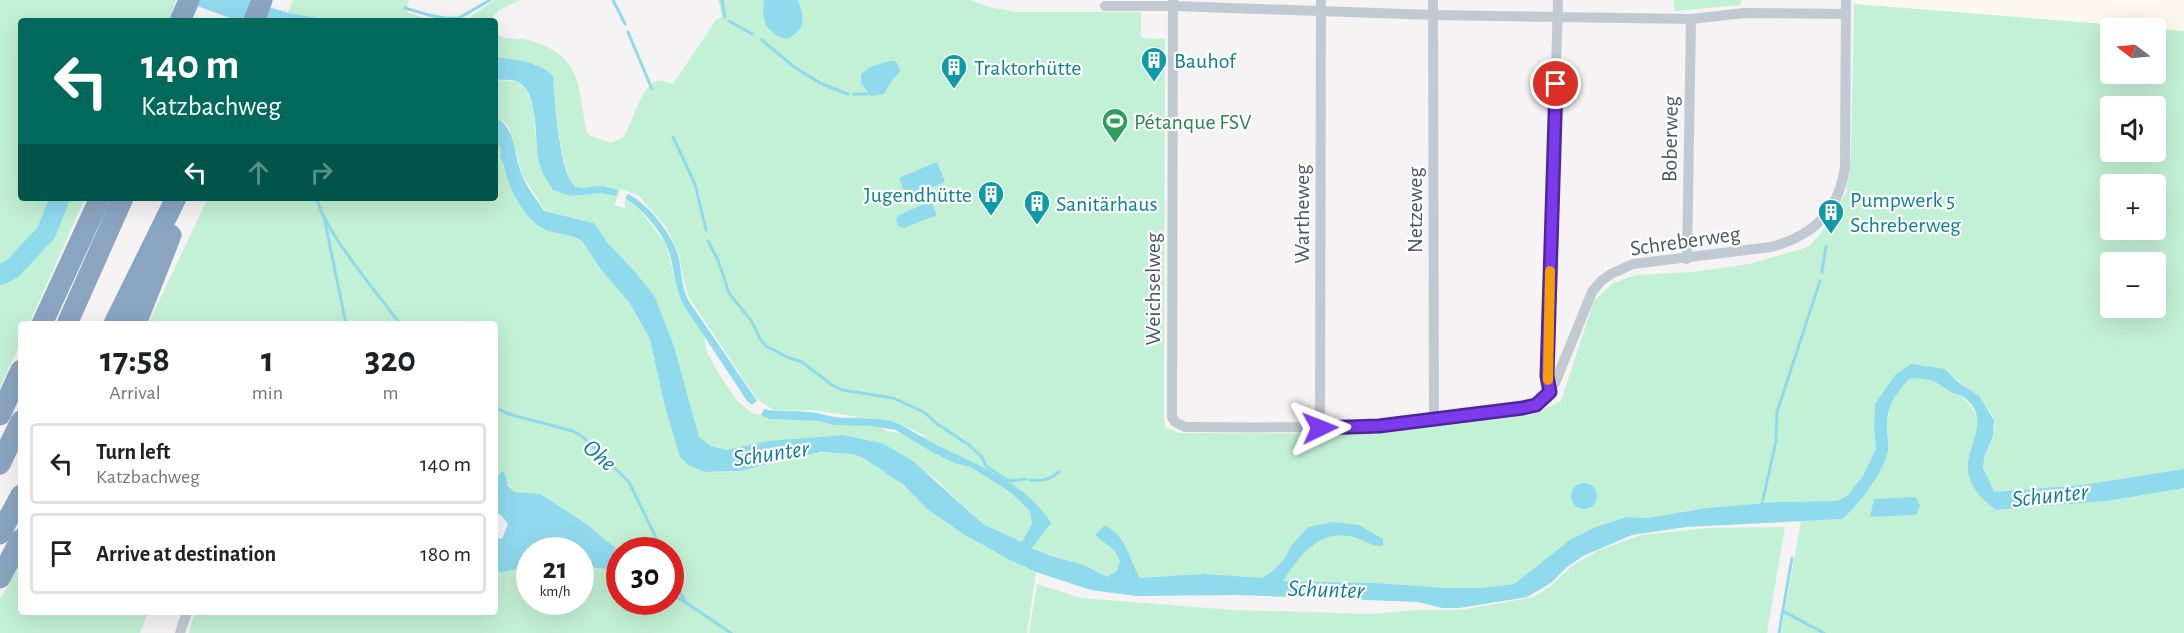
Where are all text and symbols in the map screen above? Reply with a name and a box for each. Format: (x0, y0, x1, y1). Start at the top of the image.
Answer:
north arrow (2100, 18, 2166, 84)
map controls (2100, 18, 2166, 318)
icon: left (42, 42, 120, 120)
text: 140 m (141, 44, 239, 86)
building icon: Bauhof (1139, 45, 1169, 83)
place label: Bauhof (1174, 50, 1237, 72)
building icon: Traktorhütte (939, 52, 969, 90)
place label: Traktorhütte (974, 57, 1081, 79)
pin (1530, 58, 1581, 109)
icon: arrive (1539, 67, 1572, 100)
text: Katzbachweg (141, 93, 281, 120)
street label: Boberweg (1658, 95, 1682, 182)
button: sound (2100, 96, 2166, 162)
sports icon: Pétanque FSV (1100, 106, 1130, 144)
place label: Pétanque FSV (1134, 111, 1252, 133)
icon: left (179, 156, 212, 189)
icon: ahead (242, 156, 275, 189)
icon: right (305, 156, 338, 189)
street label: Wartheweg (1291, 164, 1313, 264)
street label: Netzeweg (1404, 167, 1426, 253)
button: + (2100, 174, 2166, 240)
building icon: Jugendhütte (976, 179, 1006, 217)
place label: Jugendhütte (864, 184, 972, 206)
building icon: Sanitärhaus (1022, 188, 1052, 226)
place label: Pumpwerk 5 Schreberweg (1850, 189, 1961, 236)
place label: Sanitärhaus (1056, 193, 1158, 215)
building icon: Pumpwerk 5 Schreberweg (1816, 197, 1846, 235)
street label: Schreberweg (1629, 222, 1742, 260)
street label: Weichselweg (1142, 232, 1164, 345)
button: − (2100, 252, 2166, 318)
text: 17:58 (100, 342, 170, 378)
text: 1 (261, 342, 274, 378)
text: 320 (365, 342, 416, 378)
text: Arrival (109, 383, 161, 403)
text: min (252, 383, 283, 403)
text: m (382, 383, 398, 403)
position arrow (1288, 396, 1352, 460)
water label: Ohe (578, 435, 620, 476)
water label: Schunter (731, 437, 812, 471)
text: Turn left (96, 441, 170, 463)
icon: left (45, 447, 78, 480)
text: 140 m (420, 453, 471, 475)
text: Katzbachweg (96, 467, 200, 487)
water label: Schunter (2011, 480, 2091, 512)
icon: arrive (45, 537, 78, 570)
speed limit sign: 30 (606, 537, 684, 615)
text: Arrive at destination (96, 543, 276, 565)
text: 180 m (420, 543, 471, 565)
text: 21 (543, 554, 567, 584)
water label: Schunter (1287, 577, 1366, 603)
text: km/h (540, 584, 570, 599)

